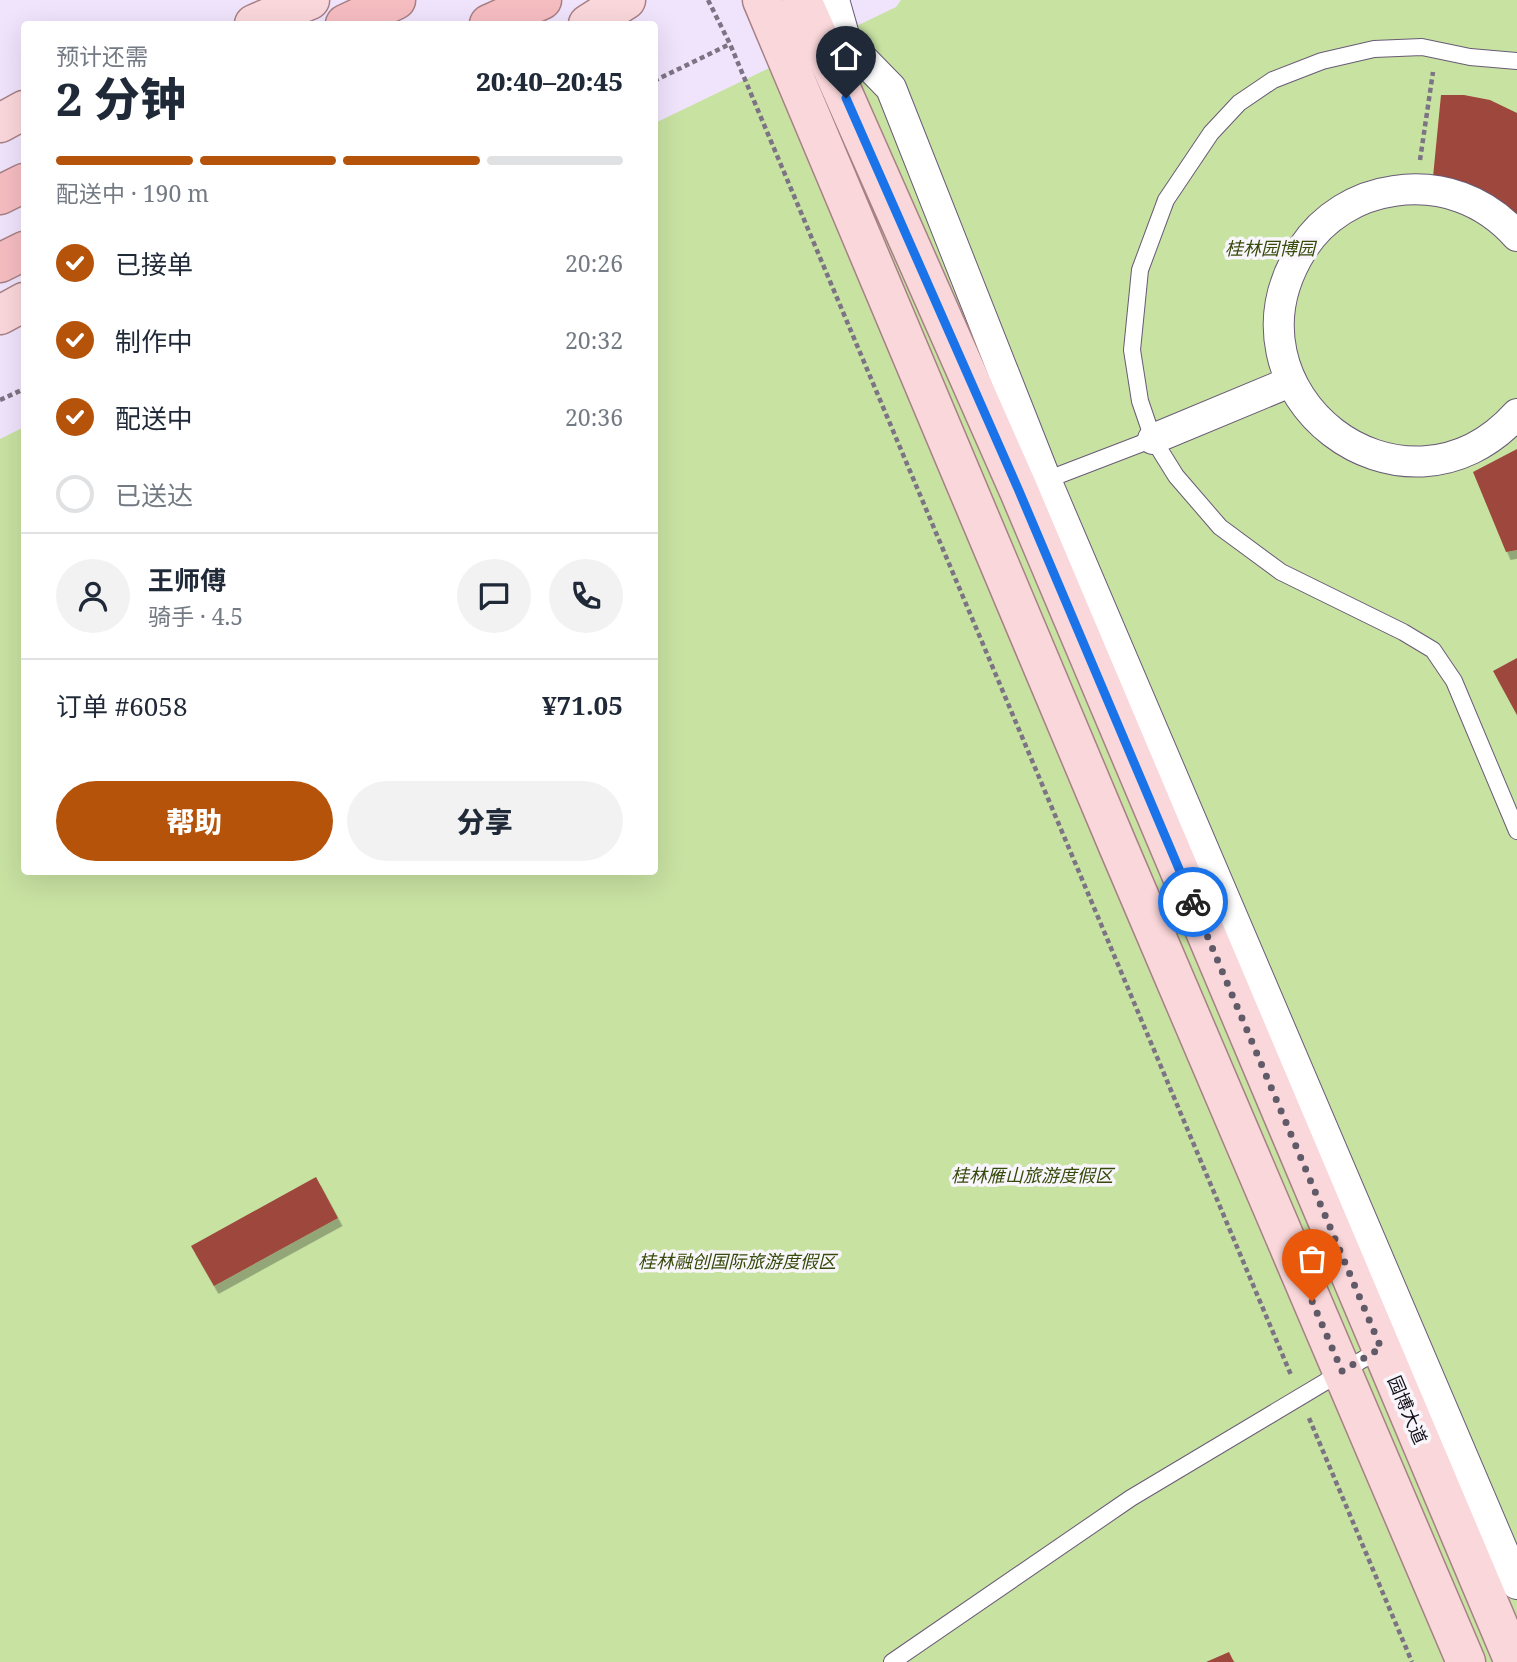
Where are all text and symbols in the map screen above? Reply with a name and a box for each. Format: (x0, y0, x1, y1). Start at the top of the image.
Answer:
pin (816, 26, 876, 98)
icon: home (827, 37, 865, 75)
text: 预计还需 (56, 40, 148, 72)
text: 20:40–20:45 (476, 63, 623, 99)
text: 2 分钟 (56, 67, 186, 129)
text: 配送中 · 190 m (56, 177, 209, 209)
park label: 桂林园博园 (1225, 236, 1318, 260)
icon: check (56, 244, 94, 282)
text: 已接单 (115, 246, 193, 282)
text: 20:26 (565, 247, 623, 279)
icon: check (56, 321, 94, 359)
text: 制作中 (115, 323, 193, 359)
text: 20:32 (565, 324, 623, 356)
icon: check (56, 398, 94, 436)
text: 配送中 (115, 400, 193, 436)
text: 20:36 (565, 401, 623, 433)
text: 已送达 (115, 477, 193, 513)
button: person (56, 559, 130, 633)
button: chat (457, 559, 531, 633)
button: phone (549, 559, 623, 633)
text: 王师傅 (148, 562, 226, 598)
text: 骑手 · 4.5 (148, 600, 243, 632)
text: ¥71.05 (542, 687, 623, 723)
text: 订单 #6058 (56, 688, 187, 724)
button: 帮助 (56, 781, 333, 861)
button: 分享 (347, 781, 623, 861)
courier (1158, 867, 1228, 937)
icon: bike (1174, 883, 1212, 921)
park label: 桂林雁山旅游度假区 (951, 1163, 1116, 1187)
pin (1282, 1229, 1342, 1301)
icon: bag (1293, 1240, 1331, 1278)
park label: 桂林融创国际旅游度假区 (638, 1249, 839, 1273)
street label: 园博大道 (1383, 1372, 1433, 1447)

